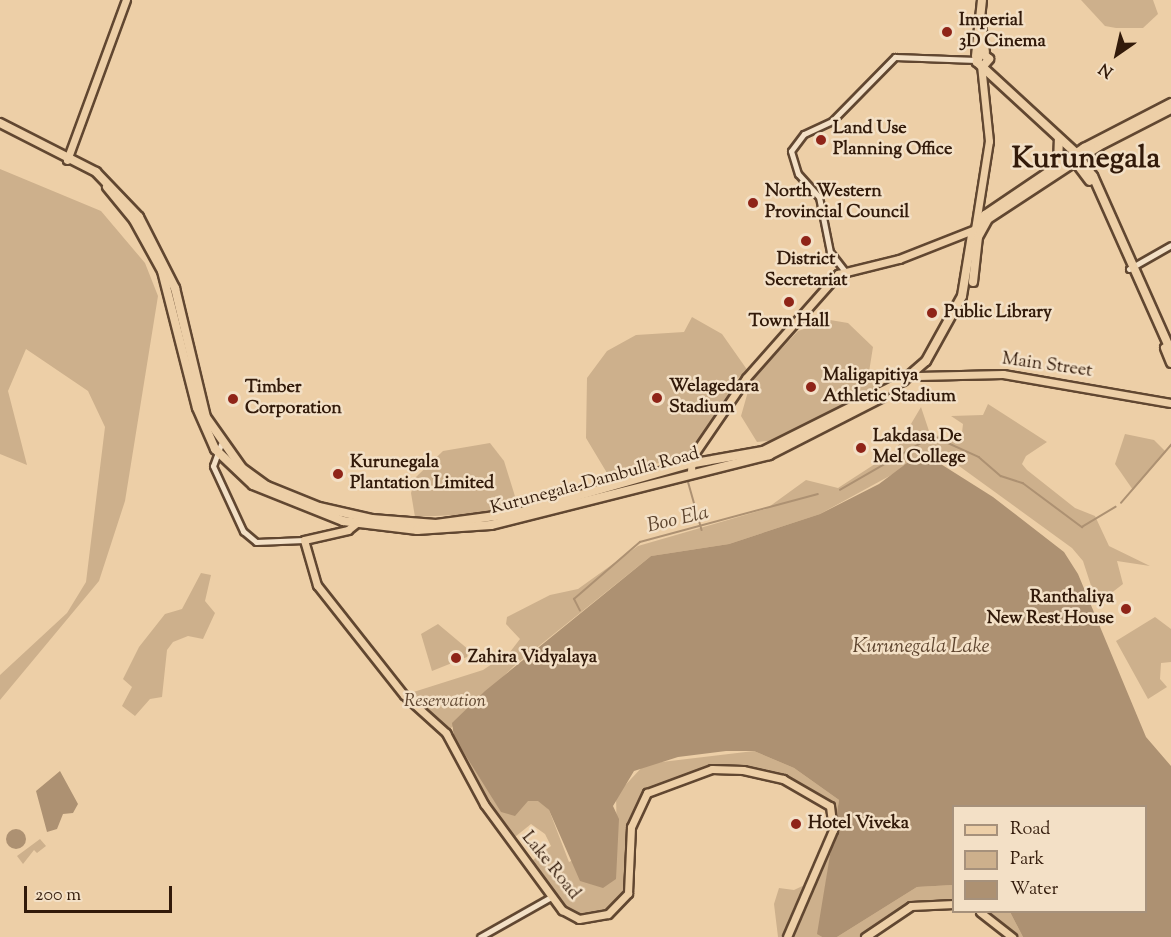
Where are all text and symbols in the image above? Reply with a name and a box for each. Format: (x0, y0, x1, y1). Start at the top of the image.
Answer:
place label: Imperial 3D Cinema (959, 11, 1046, 54)
north arrow (1087, 24, 1147, 84)
marker: Imperial 3D Cinema (940, 25, 954, 39)
text: N (1095, 56, 1118, 82)
place label: Land Use Planning Office (833, 119, 952, 162)
marker: Land Use Planning Office (814, 133, 828, 147)
district label: Kurunegala (1012, 142, 1160, 178)
place label: North Western Provincial Council (765, 182, 909, 224)
marker: North Western Provincial Council (746, 196, 760, 210)
marker: District Secretariat (799, 234, 813, 248)
place label: District Secretariat (765, 250, 847, 292)
marker: Town Hall (782, 295, 796, 309)
place label: Public Library (944, 302, 1052, 324)
marker: Public Library (925, 306, 939, 320)
place label: Town Hall (749, 311, 829, 333)
street label: Main Street (1000, 349, 1094, 383)
place label: Maligapitiya Athletic Stadium (823, 366, 956, 409)
place label: Welagedara Stadium (669, 377, 759, 420)
place label: Timber Corporation (245, 378, 342, 420)
marker: Maligapitiya Athletic Stadium (804, 380, 818, 394)
marker: Welagedara Stadium (650, 391, 664, 405)
marker: Timber Corporation (226, 392, 240, 406)
place label: Lakdasa De Mel College (873, 427, 966, 470)
marker: Lakdasa De Mel College (854, 441, 868, 455)
street label: Kurunegala-Dambulla Road (488, 444, 702, 520)
place label: Kurunegala Plantation Limited (350, 453, 494, 496)
marker: Kurunegala Plantation Limited (331, 467, 345, 481)
water label: Boo Ela (645, 501, 711, 539)
place label: Ranthaliya New Rest House (987, 588, 1114, 630)
marker: Ranthaliya New Rest House (1119, 602, 1133, 616)
water label: Kurunegala Lake (852, 635, 990, 659)
place label: Zahira Vidyalaya (468, 647, 597, 669)
marker: Zahira Vidyalaya (449, 651, 463, 665)
park label: Reservation (404, 691, 486, 713)
legend (952, 805, 1147, 913)
place label: Hotel Viveka (808, 813, 909, 835)
marker: Hotel Viveka (789, 817, 803, 831)
text: Road (1010, 817, 1050, 843)
street label: Lake Road (516, 828, 584, 904)
text: Park (1010, 847, 1044, 873)
scale bar (27, 874, 176, 912)
text: Water (1010, 877, 1058, 903)
text: 200 m (35, 883, 81, 909)

